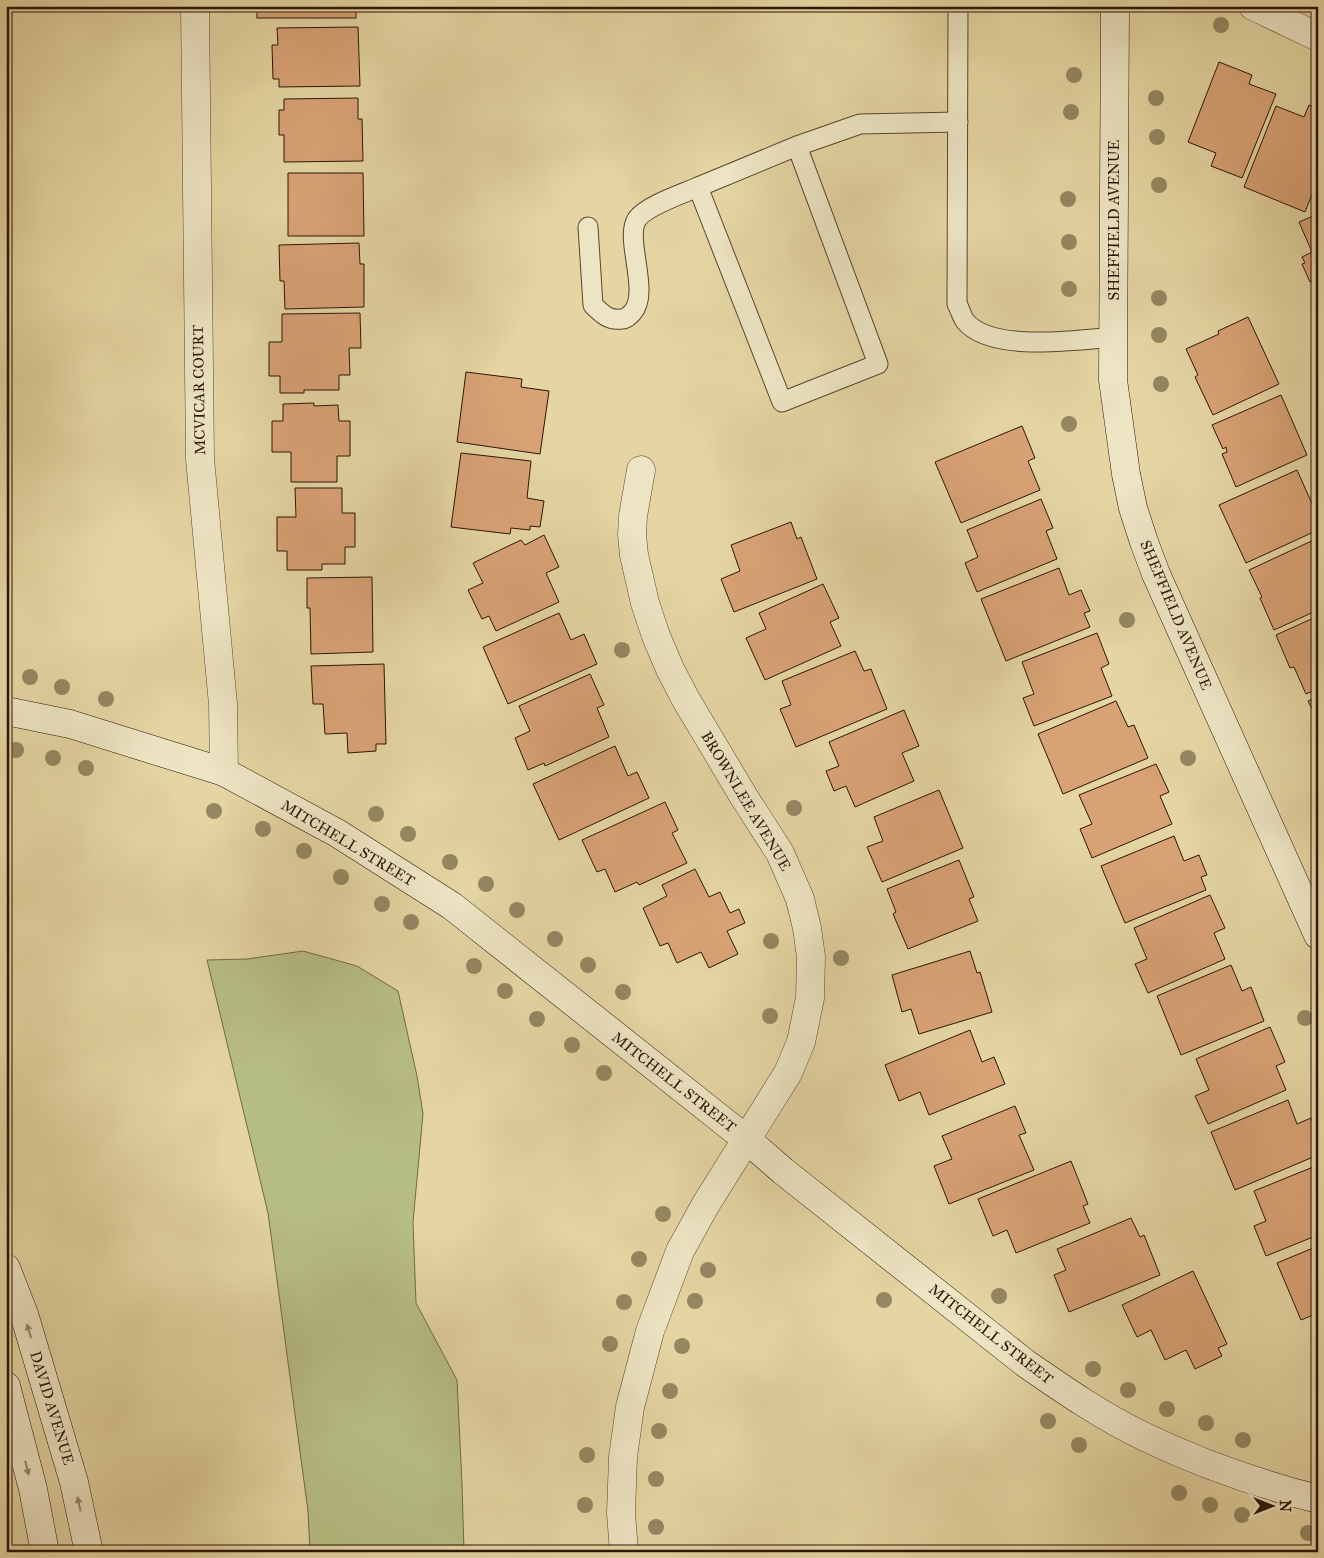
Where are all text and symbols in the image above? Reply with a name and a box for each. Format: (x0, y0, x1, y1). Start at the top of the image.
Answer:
street label: SHEFFIELD AVENUE (1105, 139, 1123, 300)
street label: MCVICAR COURT (189, 325, 209, 455)
street label: SHEFFIELD AVENUE (1136, 537, 1216, 693)
street label: BROWNLEE AVENUE (697, 728, 795, 874)
street label: MITCHELL STREET (278, 796, 418, 890)
street label: MITCHELL STREET (608, 1028, 740, 1136)
street label: MITCHELL STREET (925, 1280, 1057, 1388)
one-way arrow (24, 1324, 32, 1339)
street label: DAVID AVENUE (26, 1349, 78, 1467)
one-way arrow (23, 1460, 31, 1475)
north arrow (1246, 1480, 1296, 1530)
one-way arrow (75, 1496, 83, 1512)
text: N (1276, 1500, 1293, 1512)

